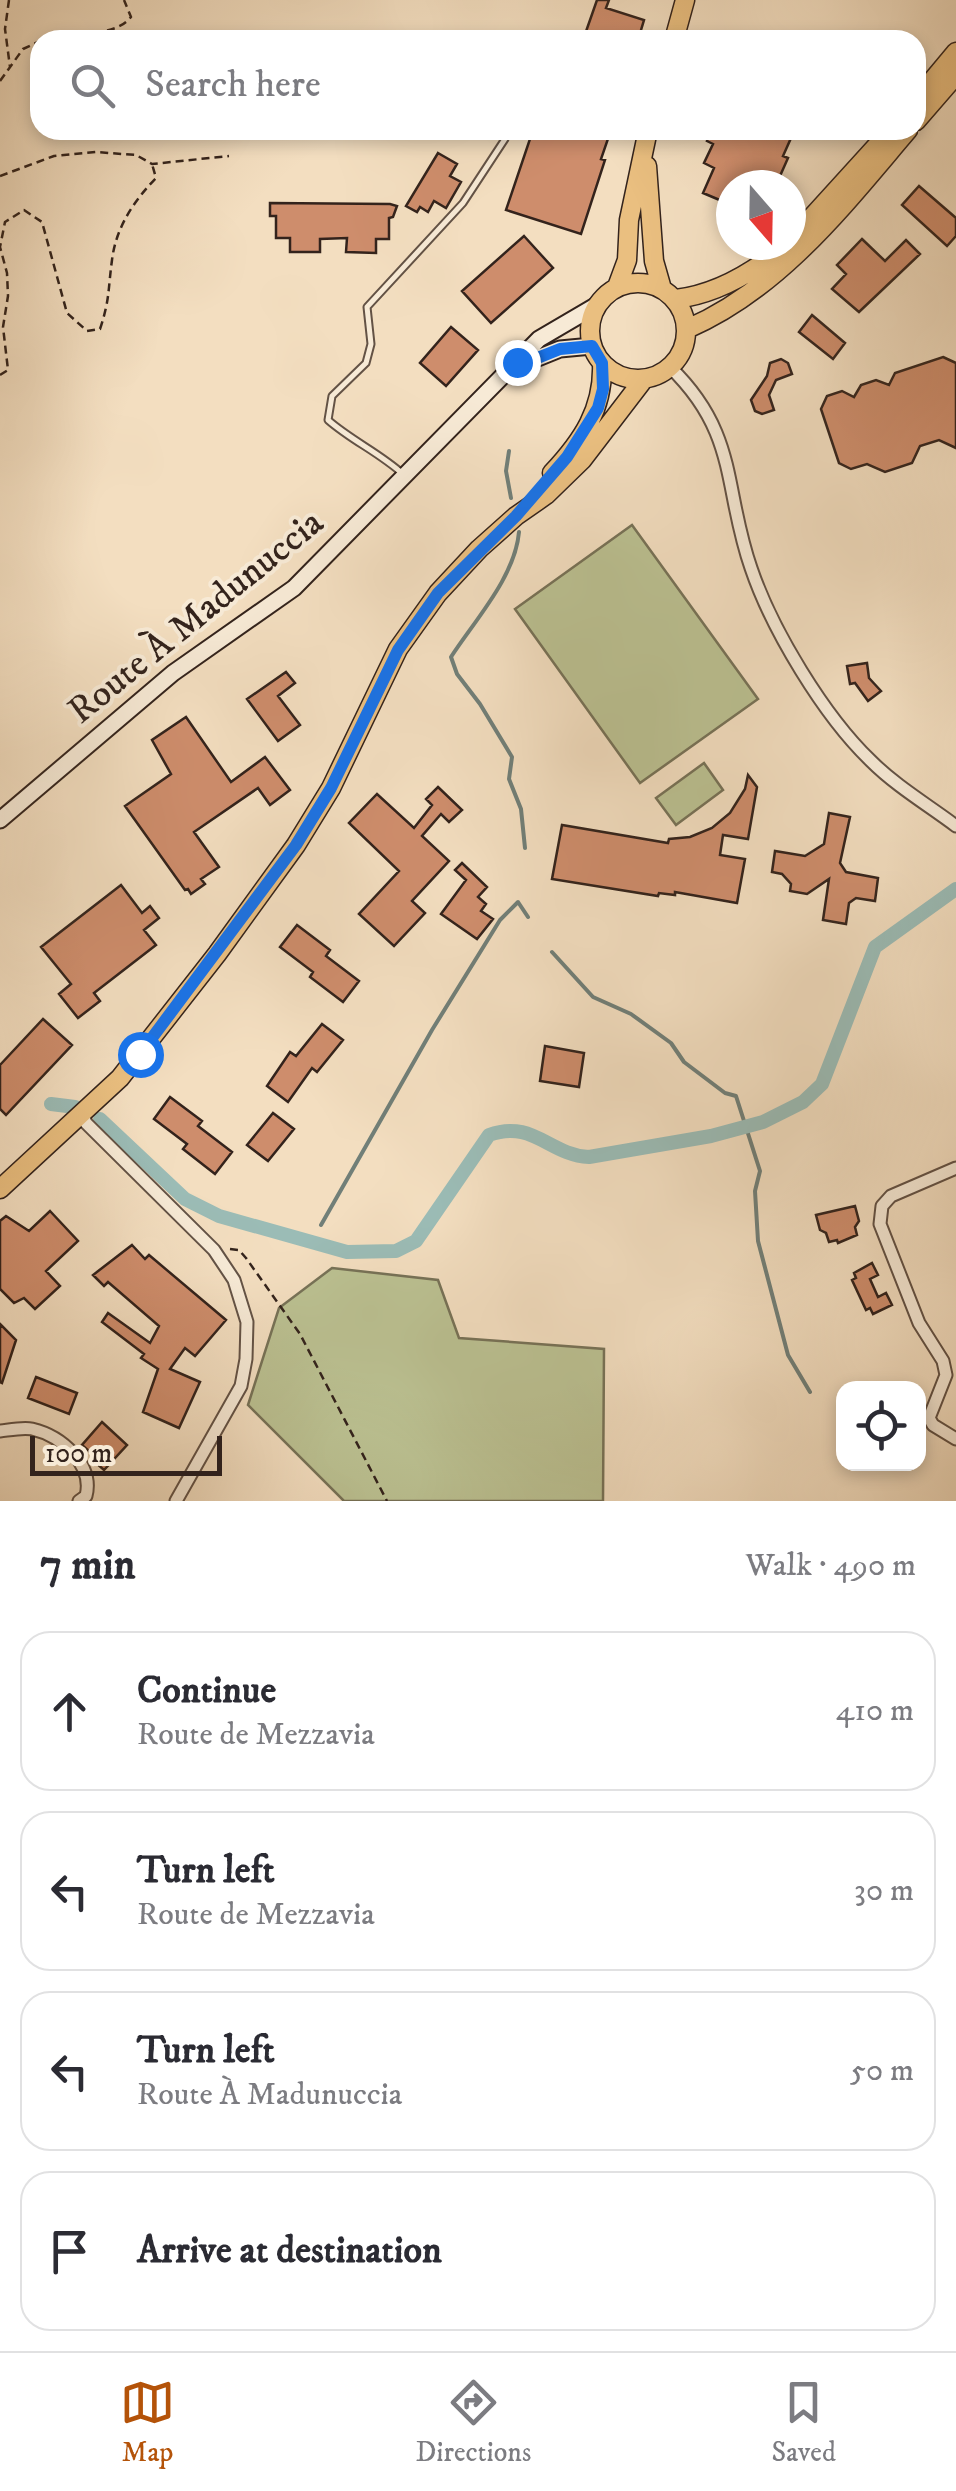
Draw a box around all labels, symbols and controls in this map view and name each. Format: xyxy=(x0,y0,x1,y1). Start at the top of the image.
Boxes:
search box xyxy=(30,30,926,140)
icon: search xyxy=(65,58,120,113)
text: Search here xyxy=(145,61,321,109)
north arrow xyxy=(716,170,806,260)
route end xyxy=(495,340,541,386)
street label: Route À Madunuccia xyxy=(58,499,334,735)
route start xyxy=(118,1032,164,1078)
map controls xyxy=(836,1381,926,1471)
button: locate xyxy=(836,1381,926,1471)
scale bar xyxy=(30,1431,222,1476)
text: 100 m xyxy=(45,1436,112,1471)
text: 7 min xyxy=(40,1540,135,1592)
text: Walk · 490 m xyxy=(746,1546,916,1586)
text: Continue xyxy=(137,1667,276,1715)
icon: ahead xyxy=(42,1684,97,1739)
text: 410 m xyxy=(836,1691,914,1731)
text: Route de Mezzavia xyxy=(137,1715,375,1755)
text: Turn left xyxy=(137,1847,275,1895)
icon: left xyxy=(42,1864,97,1919)
text: 30 m xyxy=(854,1871,914,1911)
text: Route de Mezzavia xyxy=(137,1895,375,1935)
text: Turn left xyxy=(137,2027,275,2075)
icon: left xyxy=(42,2044,97,2099)
text: 50 m xyxy=(850,2051,914,2091)
text: Route À Madunuccia xyxy=(137,2075,402,2115)
icon: arrive xyxy=(42,2224,97,2279)
text: Arrive at destination xyxy=(137,2227,442,2275)
tab: Map xyxy=(120,2375,175,2470)
tab: Directions xyxy=(415,2375,531,2470)
tab: Saved xyxy=(772,2375,836,2470)

